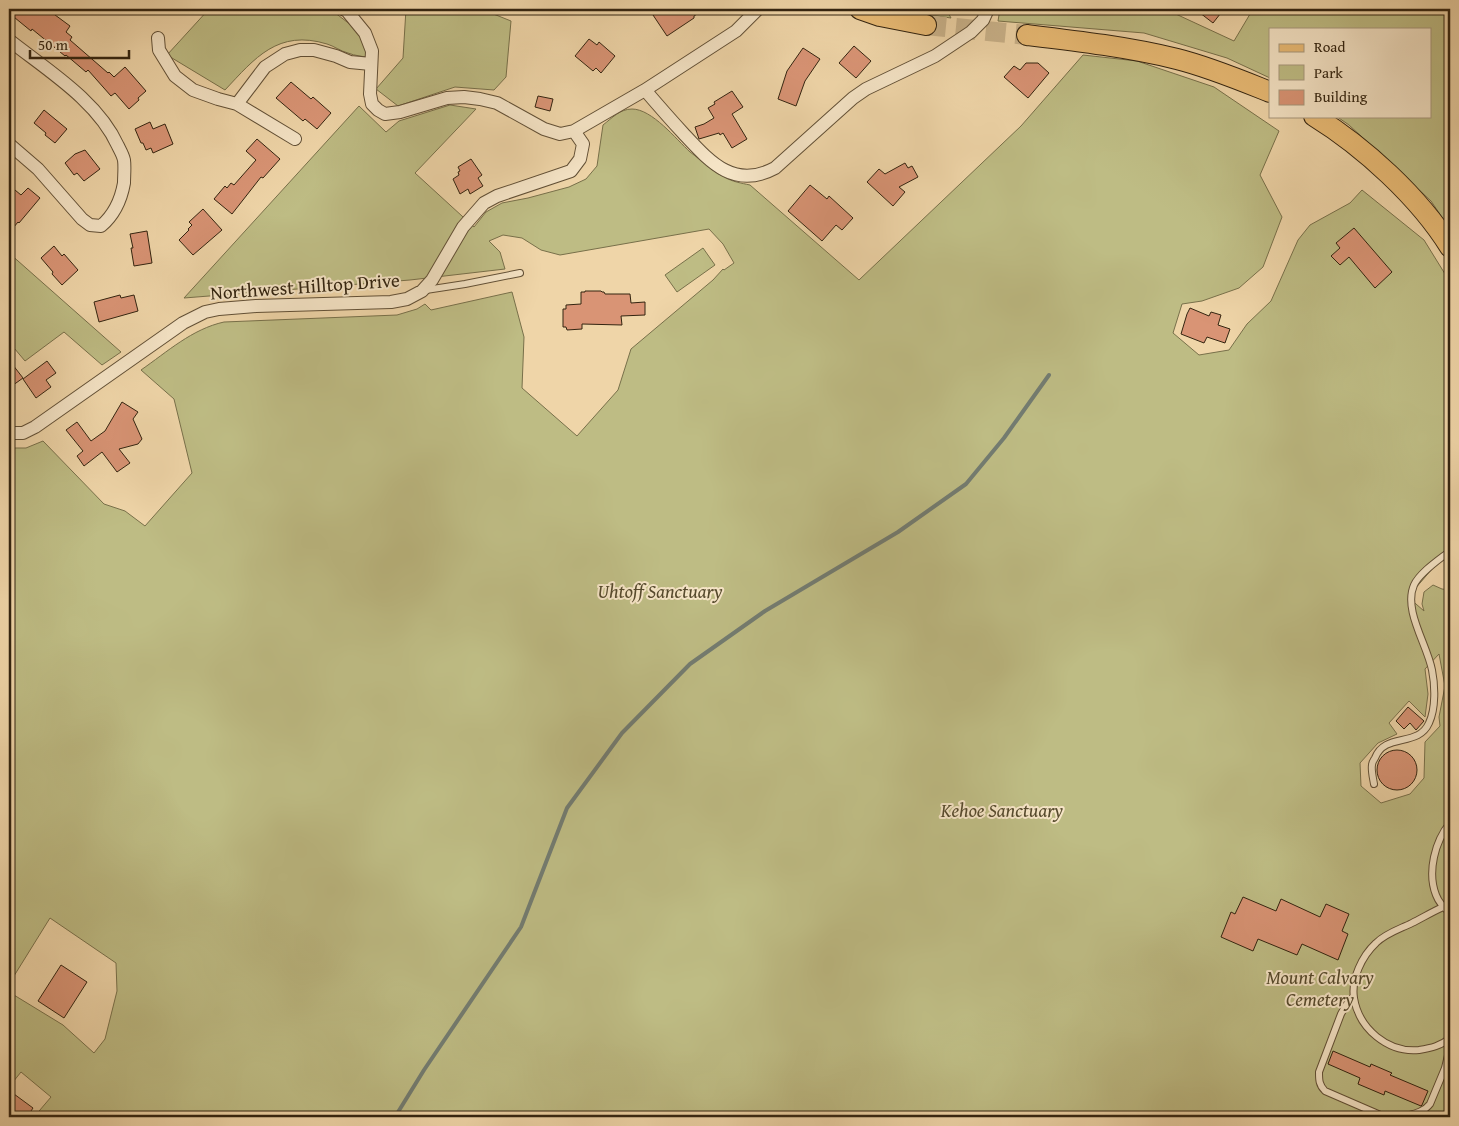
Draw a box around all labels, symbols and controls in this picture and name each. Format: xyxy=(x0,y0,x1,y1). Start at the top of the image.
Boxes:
scale bar xyxy=(30,28,129,60)
legend xyxy=(1269,28,1432,118)
text: 50 m xyxy=(38,34,69,55)
text: Road xyxy=(1314,36,1345,57)
text: Park xyxy=(1314,62,1343,83)
text: Building xyxy=(1314,86,1368,107)
street label: Northwest Hilltop Drive xyxy=(209,265,401,307)
park label: Uhtoff Sanctuary xyxy=(598,577,723,605)
park label: Kehoe Sanctuary xyxy=(940,796,1063,824)
park label: Mount Calvary Cemetery xyxy=(1266,963,1374,1013)

